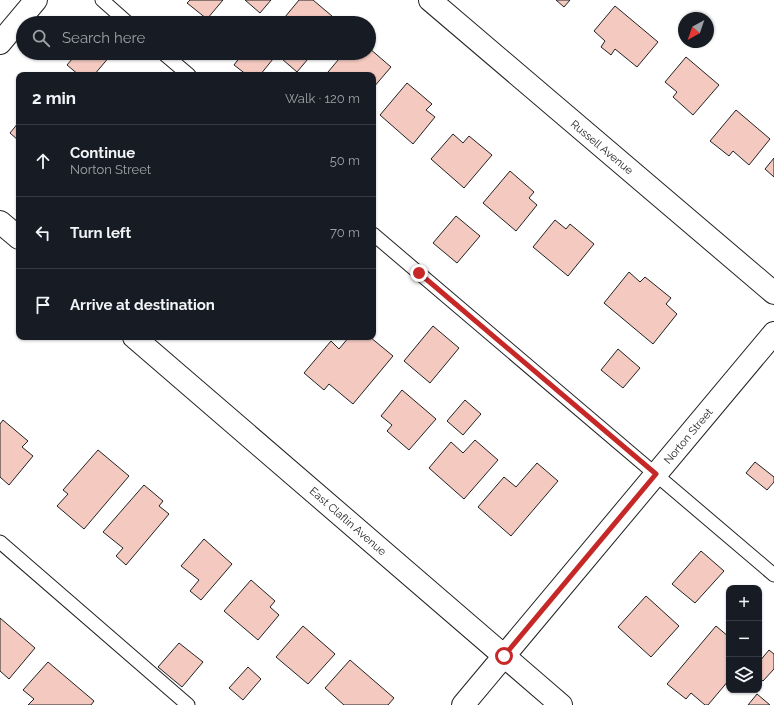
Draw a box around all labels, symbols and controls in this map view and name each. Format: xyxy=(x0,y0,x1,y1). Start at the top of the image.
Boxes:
north arrow xyxy=(678,12,714,48)
search box xyxy=(16,16,376,60)
icon: search xyxy=(30,27,52,49)
text: Search here xyxy=(62,29,145,47)
text: 2 min xyxy=(32,88,76,108)
text: Walk · 120 m xyxy=(285,91,360,106)
street label: Russell Avenue xyxy=(568,118,636,178)
text: Continue xyxy=(70,144,135,162)
icon: ahead xyxy=(32,150,54,172)
text: 50 m xyxy=(330,153,360,168)
text: Norton Street xyxy=(70,162,151,177)
icon: left xyxy=(32,222,54,244)
text: Turn left xyxy=(70,224,131,242)
text: 70 m xyxy=(330,225,360,240)
route end xyxy=(410,264,428,282)
icon: arrive xyxy=(32,294,54,316)
text: Arrive at destination xyxy=(70,296,215,314)
street label: Norton Street xyxy=(661,406,716,467)
street label: East Claflin Avenue xyxy=(307,485,389,559)
map controls xyxy=(726,585,762,693)
button: + xyxy=(726,585,762,621)
button: − xyxy=(726,621,762,657)
route start xyxy=(495,647,513,665)
button: layers xyxy=(726,657,762,693)

